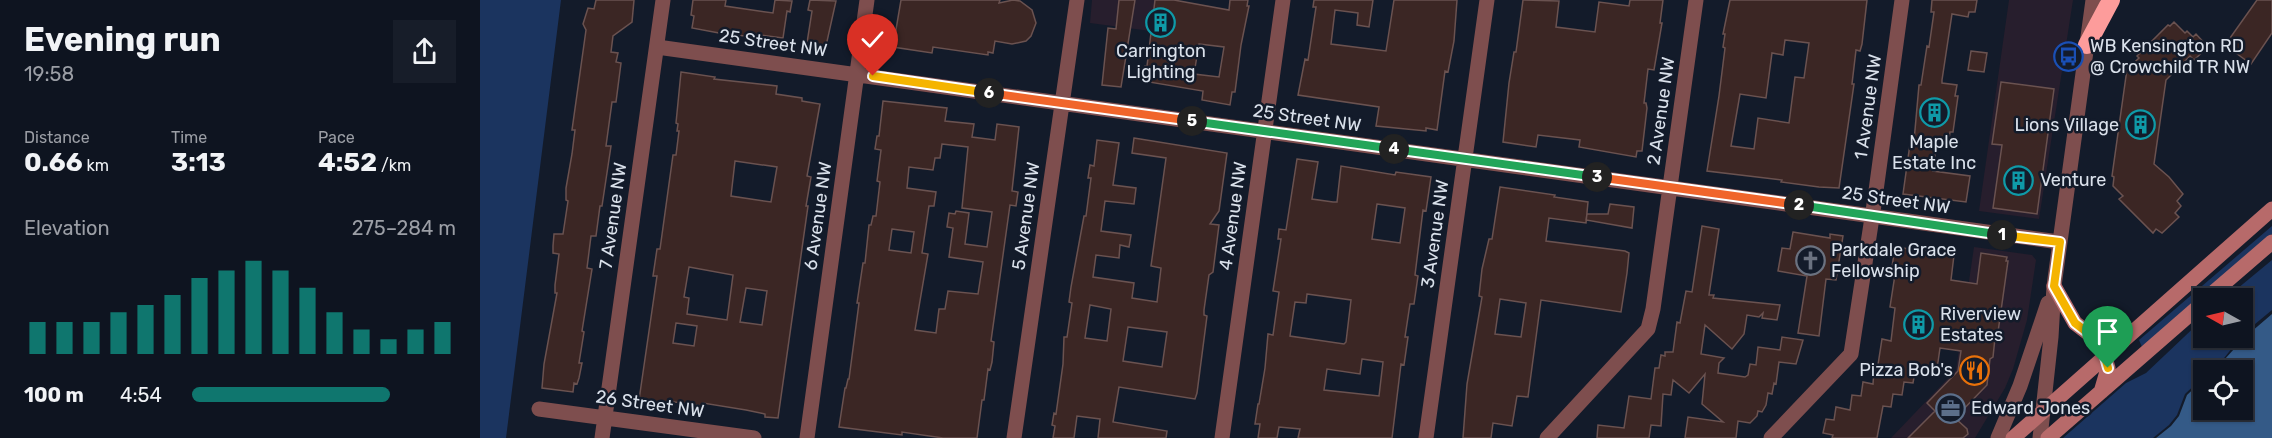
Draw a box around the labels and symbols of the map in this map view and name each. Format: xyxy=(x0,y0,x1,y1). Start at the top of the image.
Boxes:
building icon: Carrington Lighting xyxy=(1145,6,1177,38)
pin xyxy=(847,14,898,76)
street label: 25 Street NW xyxy=(717,25,829,61)
place label: WB Kensington RD @ Crowchild TR NW xyxy=(2090,35,2250,78)
place label: Carrington Lighting xyxy=(1116,40,1206,83)
bus stop icon: WB Kensington RD @ Crowchild TR NW xyxy=(2053,40,2085,72)
street label: 1 Avenue NW xyxy=(1850,53,1886,161)
street label: 2 Avenue NW xyxy=(1643,56,1679,166)
pin: 6 xyxy=(974,78,1004,108)
building icon: Maple Estate Inc xyxy=(1918,97,1950,129)
street label: 25 Street NW xyxy=(1251,100,1363,136)
pin: 5 xyxy=(1177,106,1207,136)
building icon: Lions Village xyxy=(2124,109,2156,141)
place label: Lions Village xyxy=(2015,114,2119,136)
place label: Maple Estate Inc xyxy=(1892,131,1976,174)
pin: 4 xyxy=(1379,134,1409,164)
street label: 6 Avenue NW xyxy=(800,160,836,272)
street label: 5 Avenue NW xyxy=(1008,160,1044,272)
street label: 4 Avenue NW xyxy=(1214,160,1252,272)
street label: 7 Avenue NW xyxy=(595,161,631,271)
pin: 3 xyxy=(1582,162,1612,192)
building icon: Venture xyxy=(2003,164,2035,196)
place label: Venture xyxy=(2040,169,2106,191)
street label: 3 Avenue NW xyxy=(1417,178,1453,290)
street label: 25 Street NW xyxy=(1840,182,1952,218)
pin: 2 xyxy=(1784,190,1814,220)
pin: 1 xyxy=(1987,220,2017,250)
place label: Parkdale Grace Fellowship xyxy=(1831,239,1956,282)
church icon: Parkdale Grace Fellowship xyxy=(1794,244,1826,276)
north arrow xyxy=(2193,288,2253,348)
place label: Riverview Estates xyxy=(1940,303,2021,346)
pin xyxy=(2082,306,2133,368)
building icon: Riverview Estates xyxy=(1903,308,1935,340)
restaurant icon: Pizza Bob's xyxy=(1958,354,1990,386)
place label: Pizza Bob's xyxy=(1859,359,1953,381)
street label: 26 Street NW xyxy=(594,386,706,422)
office icon: Edward Jones xyxy=(1934,392,1966,424)
place label: Edward Jones xyxy=(1971,397,2090,419)

